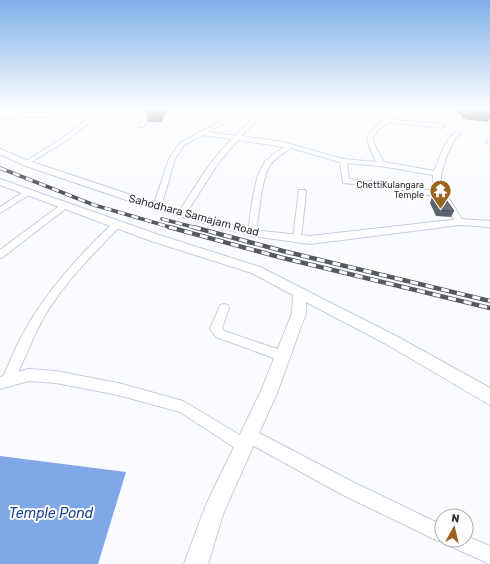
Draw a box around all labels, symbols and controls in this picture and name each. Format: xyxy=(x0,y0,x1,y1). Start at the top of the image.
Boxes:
temple icon: ChettiKulangara Temple xyxy=(427,177,453,210)
place label: ChettiKulangara Temple xyxy=(356,180,424,200)
street label: Sahodhara Samajam Road xyxy=(127,192,260,239)
water label: Temple Pond xyxy=(9,505,94,522)
north arrow xyxy=(434,508,474,548)
text: N xyxy=(450,512,460,526)

